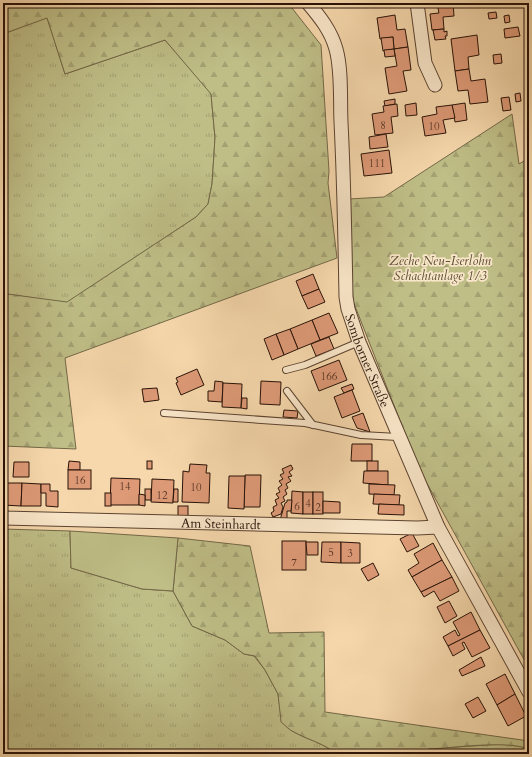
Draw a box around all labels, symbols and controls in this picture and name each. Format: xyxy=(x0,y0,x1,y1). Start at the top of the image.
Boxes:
house number: 8 xyxy=(380,118,386,133)
house number: 10 xyxy=(428,119,440,134)
house number: 111 xyxy=(369,156,385,171)
park label: Zeche Neu-Iserlohn Schachtanlage 1/3 xyxy=(389,252,491,285)
street label: Somborner Straße xyxy=(340,312,394,410)
house number: 166 xyxy=(321,369,338,384)
house number: 16 xyxy=(74,473,86,488)
house number: 14 xyxy=(119,479,131,494)
house number: 10 xyxy=(190,480,202,495)
house number: 12 xyxy=(156,488,168,503)
house number: 4 xyxy=(305,496,311,511)
house number: 6 xyxy=(294,499,300,514)
house number: 2 xyxy=(315,500,321,515)
street label: Am Steinhardt xyxy=(181,514,261,534)
house number: 5 xyxy=(328,545,334,560)
house number: 3 xyxy=(347,546,353,561)
house number: 7 xyxy=(291,555,297,570)

